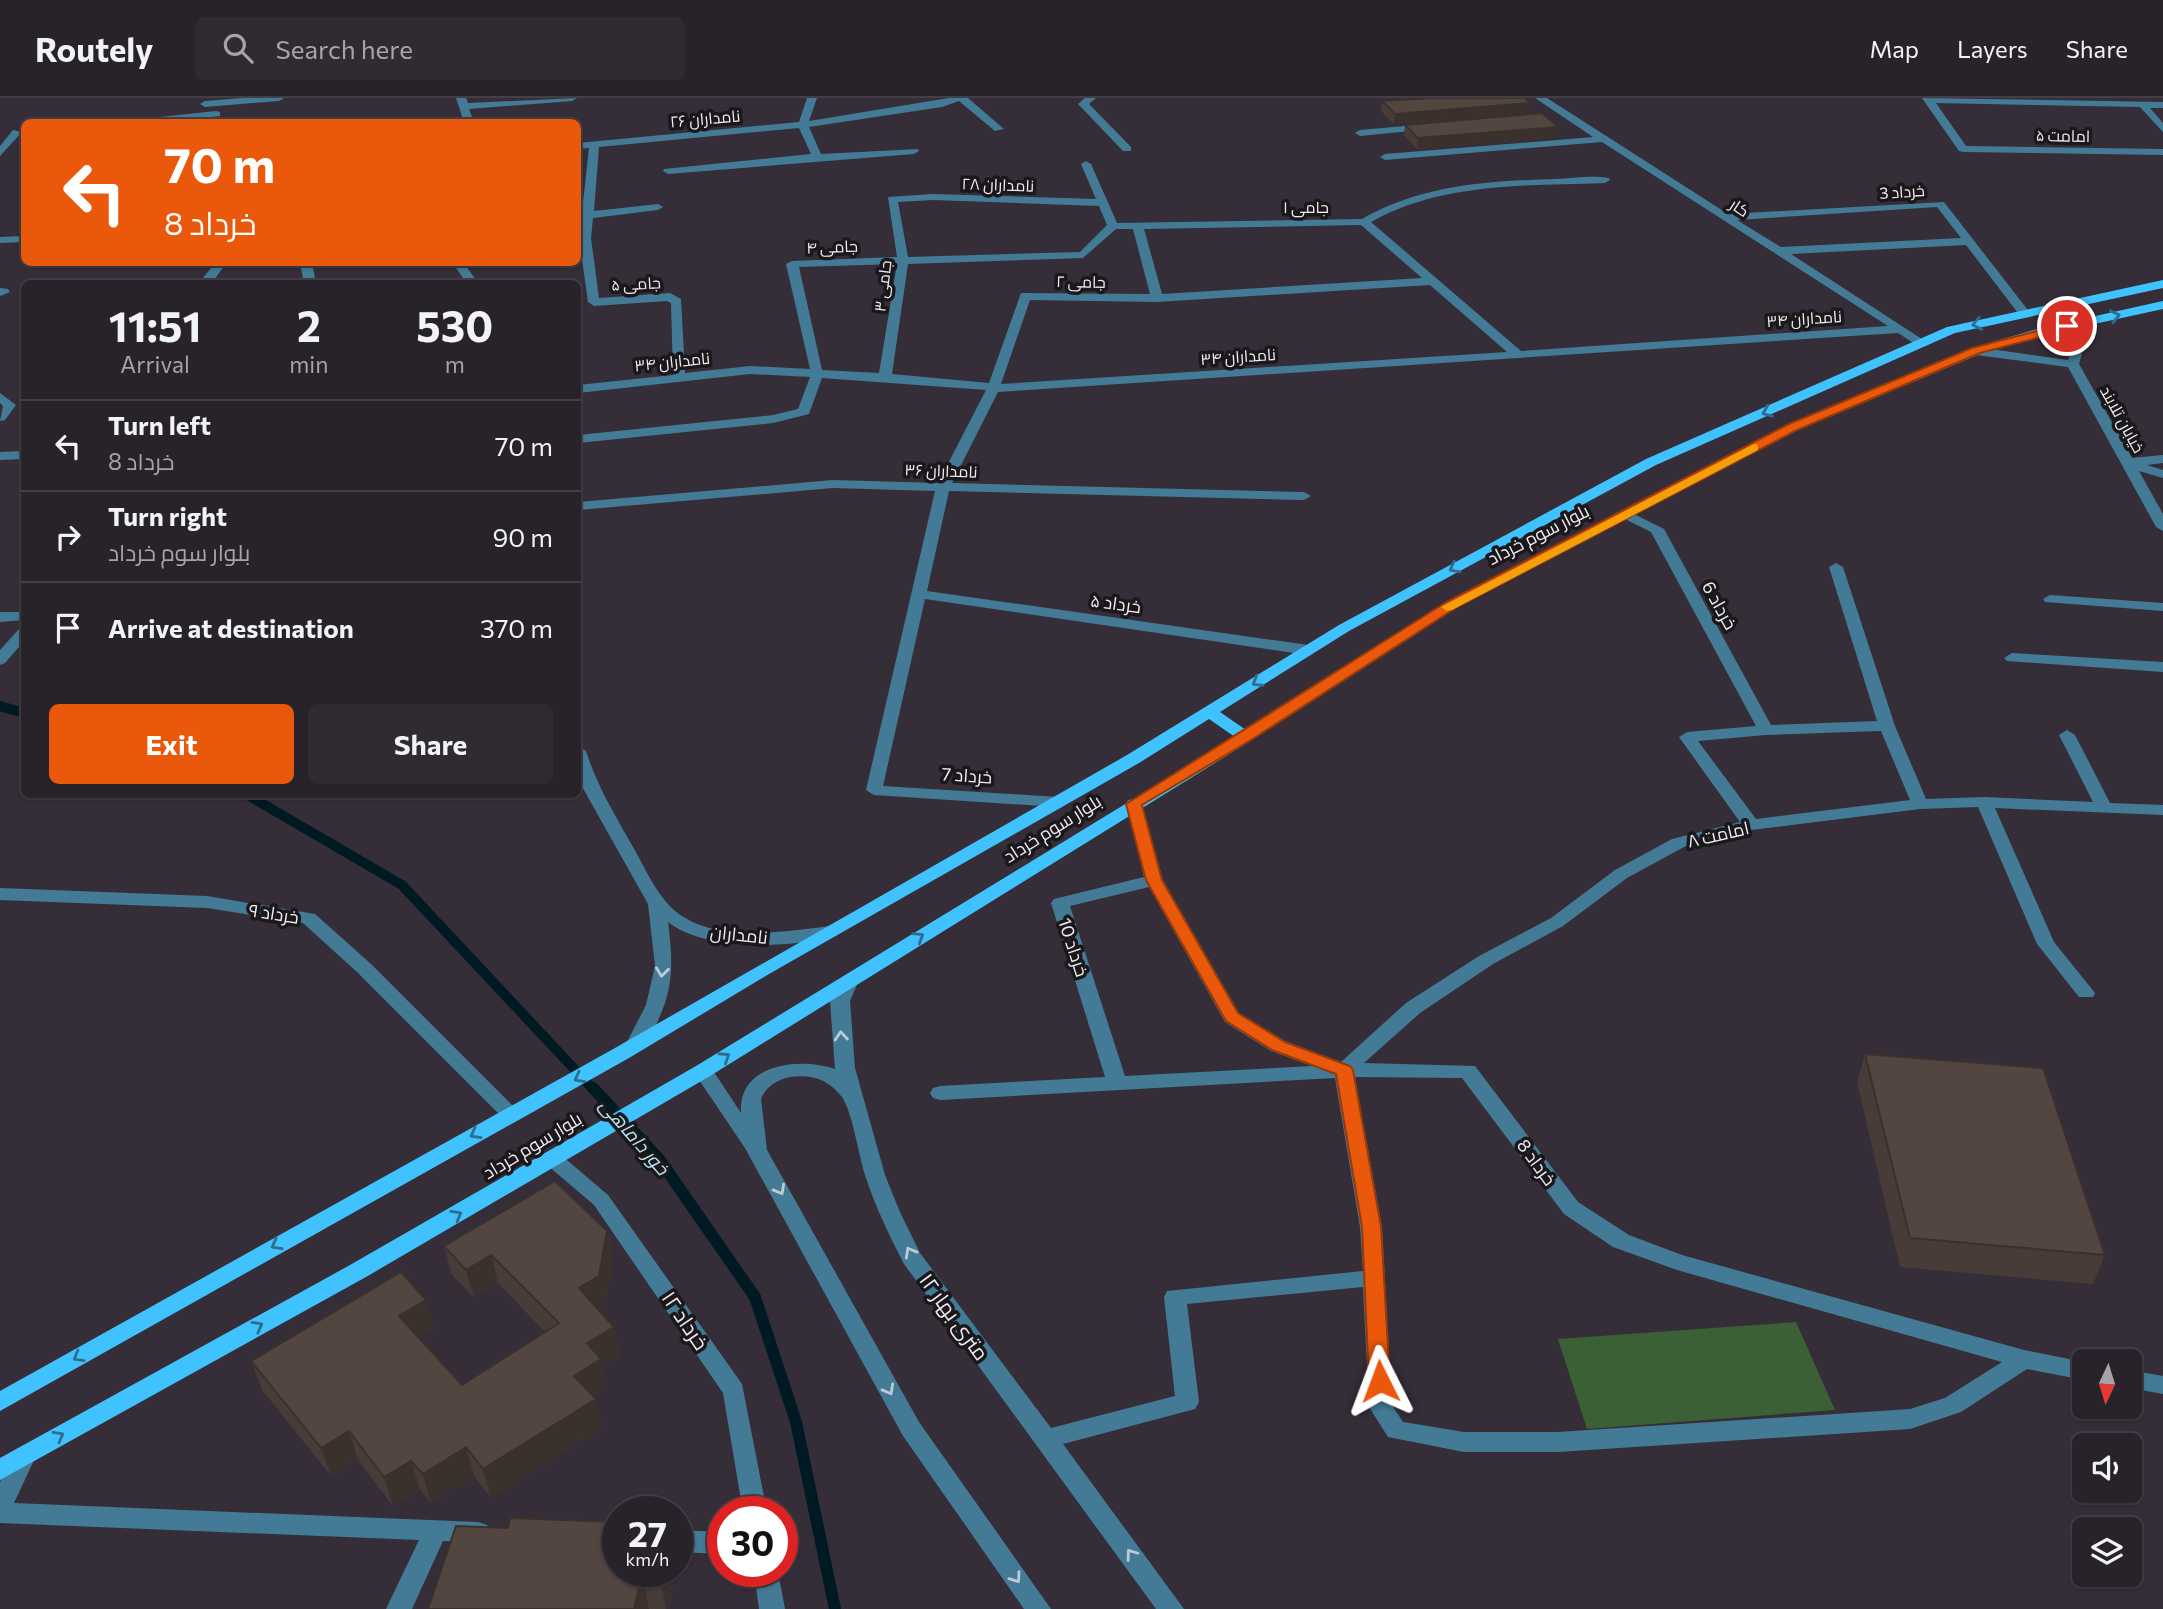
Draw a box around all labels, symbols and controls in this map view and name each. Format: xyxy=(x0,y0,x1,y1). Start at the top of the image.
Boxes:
search box xyxy=(195,17,685,80)
text: Routely xyxy=(35,28,153,69)
icon: search xyxy=(219,29,257,67)
text: Search here xyxy=(275,33,413,64)
text: Map xyxy=(1870,34,1919,63)
text: Layers xyxy=(1957,34,2028,63)
text: Share xyxy=(2066,34,2128,63)
street label: نامداران ۲۶ xyxy=(669,105,741,133)
street label: امامت ۵ xyxy=(2036,125,2090,145)
text: 70 m xyxy=(164,133,275,193)
icon: left xyxy=(49,147,140,238)
street label: نامداران ۲۸ xyxy=(961,173,1035,197)
street label: خرداد 3 xyxy=(1879,180,1926,203)
street label: کار xyxy=(1726,193,1753,221)
street label: جامی ۱ xyxy=(1283,197,1329,218)
text: خرداد 8 xyxy=(164,202,256,242)
street label: جامی ۴ xyxy=(806,236,858,258)
street label: جامی ۳ xyxy=(869,259,897,313)
street label: جامی ۲ xyxy=(1056,271,1106,293)
street label: جامی ۵ xyxy=(611,272,661,296)
pin xyxy=(2037,296,2097,356)
text: 11:51 xyxy=(109,299,201,351)
text: 2 xyxy=(297,299,321,351)
text: 530 xyxy=(416,299,493,351)
street label: نامداران ۳۴ xyxy=(1766,306,1843,332)
icon: arrive xyxy=(2048,307,2086,345)
one-way arrow xyxy=(2109,309,2121,324)
one-way arrow xyxy=(1971,316,1983,331)
street label: نامداران ۳۴ xyxy=(1200,344,1277,370)
street label: نامداران ۳۴ xyxy=(633,348,711,376)
text: Arrival xyxy=(120,350,190,378)
text: min xyxy=(289,350,328,378)
text: m xyxy=(445,350,465,378)
street label: خیابان تلابند xyxy=(2095,382,2149,457)
one-way arrow xyxy=(1762,404,1775,418)
text: Turn left xyxy=(108,409,211,440)
icon: left xyxy=(49,427,87,465)
text: 70 m xyxy=(495,430,553,461)
text: خرداد 8 xyxy=(108,447,174,475)
street label: نامداران ۳۶ xyxy=(904,459,978,483)
street label: بلوار سوم خرداد xyxy=(1483,499,1594,571)
text: Turn right xyxy=(108,500,227,531)
icon: right xyxy=(49,518,87,556)
text: 90 m xyxy=(493,521,553,552)
text: بلوار سوم خرداد xyxy=(108,538,250,566)
one-way arrow xyxy=(1449,560,1462,573)
street label: خرداد 6 xyxy=(1697,577,1742,634)
street label: خرداد ۵ xyxy=(1089,589,1143,618)
icon: arrive xyxy=(49,609,87,647)
text: Arrive at destination xyxy=(108,612,354,643)
text: 370 m xyxy=(480,612,553,643)
one-way arrow xyxy=(1252,673,1265,686)
button: Exit xyxy=(49,704,294,784)
button: Share xyxy=(308,704,553,784)
street label: خرداد 7 xyxy=(941,762,993,789)
street label: بلوار سوم خرداد xyxy=(999,789,1106,869)
street label: امامت ۸ xyxy=(1685,816,1751,852)
street label: خرداد ۹ xyxy=(247,898,301,929)
street label: خرداد 10 xyxy=(1053,915,1094,979)
street label: نامداران xyxy=(709,920,769,949)
one-way arrow xyxy=(911,933,924,946)
one-way arrow xyxy=(654,966,669,978)
one-way arrow xyxy=(834,1031,849,1042)
one-way arrow xyxy=(718,1052,731,1065)
one-way arrow xyxy=(573,1070,586,1083)
water label: خور داماهی xyxy=(595,1093,676,1181)
street label: بلوار سوم خرداد xyxy=(479,1107,586,1185)
one-way arrow xyxy=(469,1126,482,1139)
street label: خرداد 8 xyxy=(1512,1134,1561,1190)
one-way arrow xyxy=(772,1183,785,1196)
one-way arrow xyxy=(449,1210,462,1223)
one-way arrow xyxy=(271,1237,283,1250)
one-way arrow xyxy=(905,1246,918,1259)
street label: ۱۲ متری بهار xyxy=(913,1268,995,1366)
street label: خرداد ۱۲ xyxy=(656,1286,715,1355)
one-way arrow xyxy=(251,1321,264,1335)
position arrow xyxy=(1343,1344,1417,1418)
one-way arrow xyxy=(73,1349,85,1362)
north arrow xyxy=(2072,1349,2142,1419)
map controls xyxy=(2072,1349,2142,1587)
one-way arrow xyxy=(881,1383,894,1395)
one-way arrow xyxy=(52,1431,64,1445)
button: sound xyxy=(2072,1433,2142,1503)
speed limit sign: 30 xyxy=(707,1496,798,1587)
text: 27 xyxy=(628,1511,667,1554)
button: layers xyxy=(2072,1517,2142,1587)
text: km/h xyxy=(626,1548,669,1570)
one-way arrow xyxy=(1126,1549,1139,1562)
one-way arrow xyxy=(1008,1570,1020,1583)

